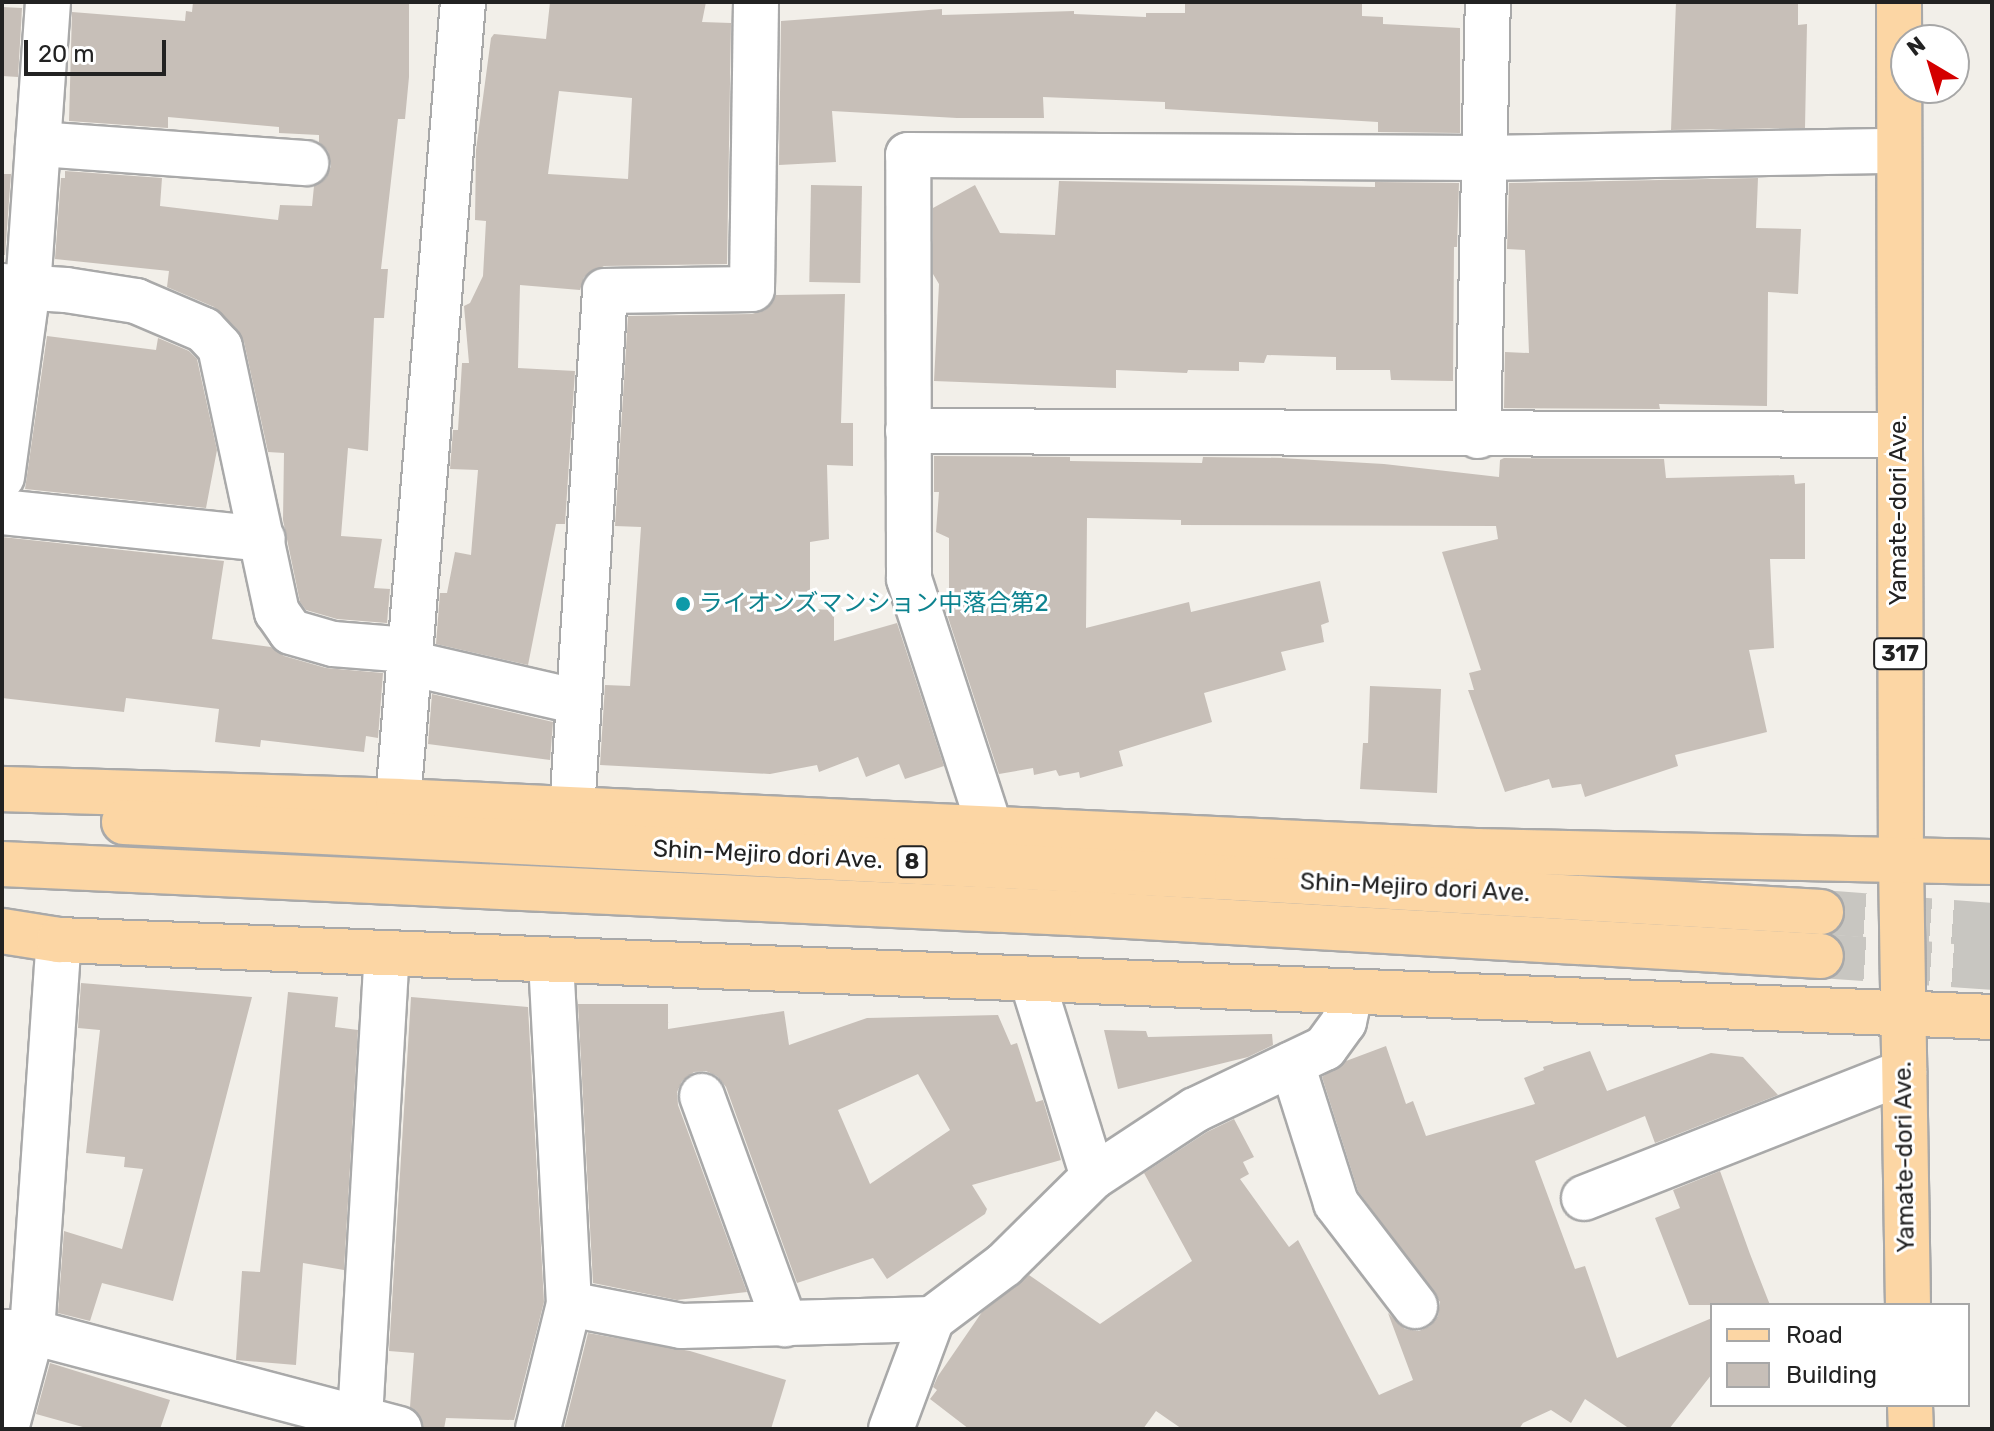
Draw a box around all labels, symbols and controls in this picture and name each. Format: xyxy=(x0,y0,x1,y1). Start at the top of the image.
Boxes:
scale bar xyxy=(28,24,170,74)
north arrow xyxy=(1890,24,1970,104)
text: N xyxy=(1902,31,1931,62)
text: 20 m xyxy=(38,40,95,68)
street label: Yamate-dori Ave. xyxy=(1885,414,1913,606)
place label: ライオンズマンション中落合第2 xyxy=(699,590,1049,618)
marker: ライオンズマンション中落合第2 xyxy=(674,595,692,613)
road number: 317 xyxy=(1872,636,1928,672)
street label: Shin-Mejiro dori Ave. xyxy=(652,835,884,875)
road number: 8 xyxy=(896,844,928,880)
street label: Shin-Mejiro dori Ave. xyxy=(1299,868,1531,908)
street label: Yamate-dori Ave. xyxy=(1889,1061,1921,1253)
legend xyxy=(1710,1303,1970,1407)
text: Road xyxy=(1786,1321,1843,1349)
text: Building xyxy=(1786,1361,1877,1389)

